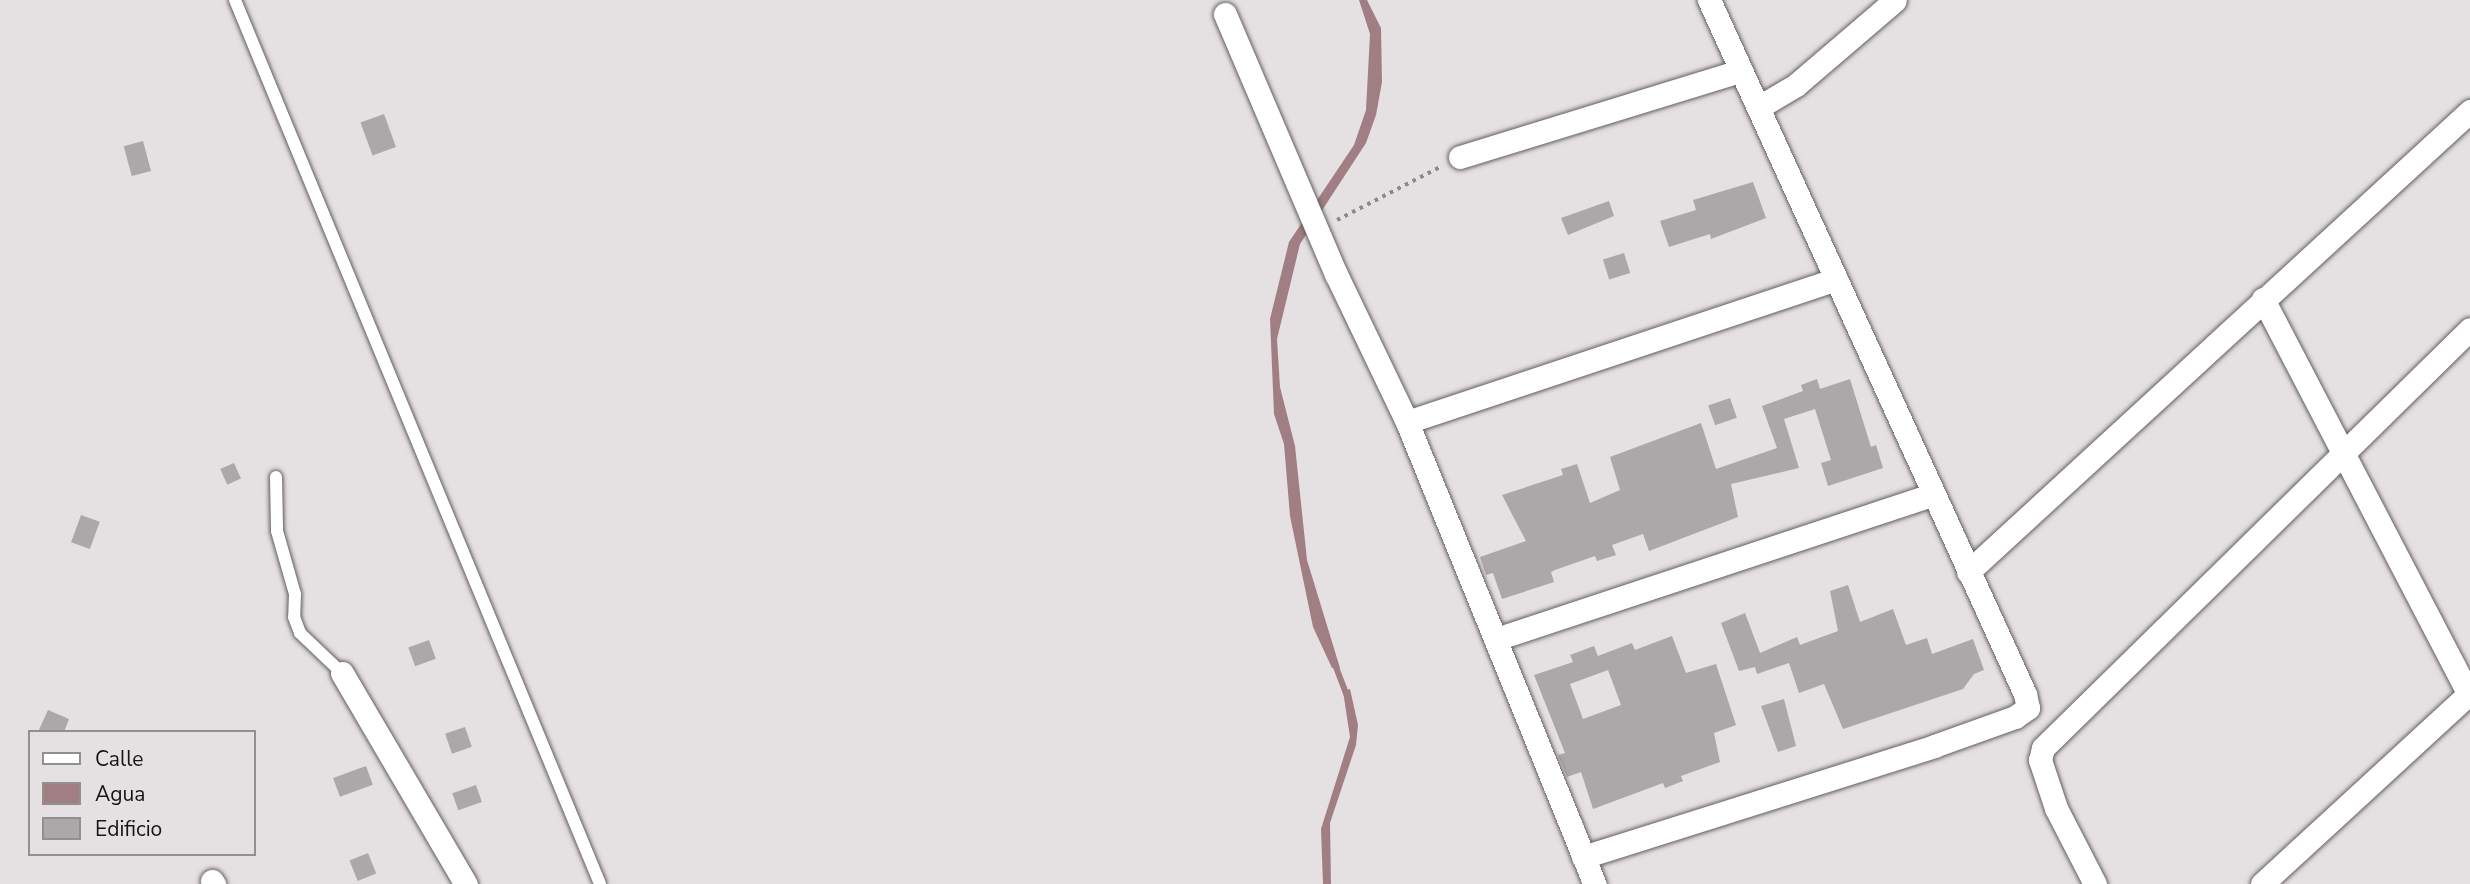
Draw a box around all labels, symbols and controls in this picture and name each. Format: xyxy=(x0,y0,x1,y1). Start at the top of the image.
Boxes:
legend xyxy=(28,730,256,856)
text: Calle xyxy=(95,745,143,773)
text: Agua xyxy=(95,780,145,808)
text: Edificio xyxy=(95,815,162,843)

